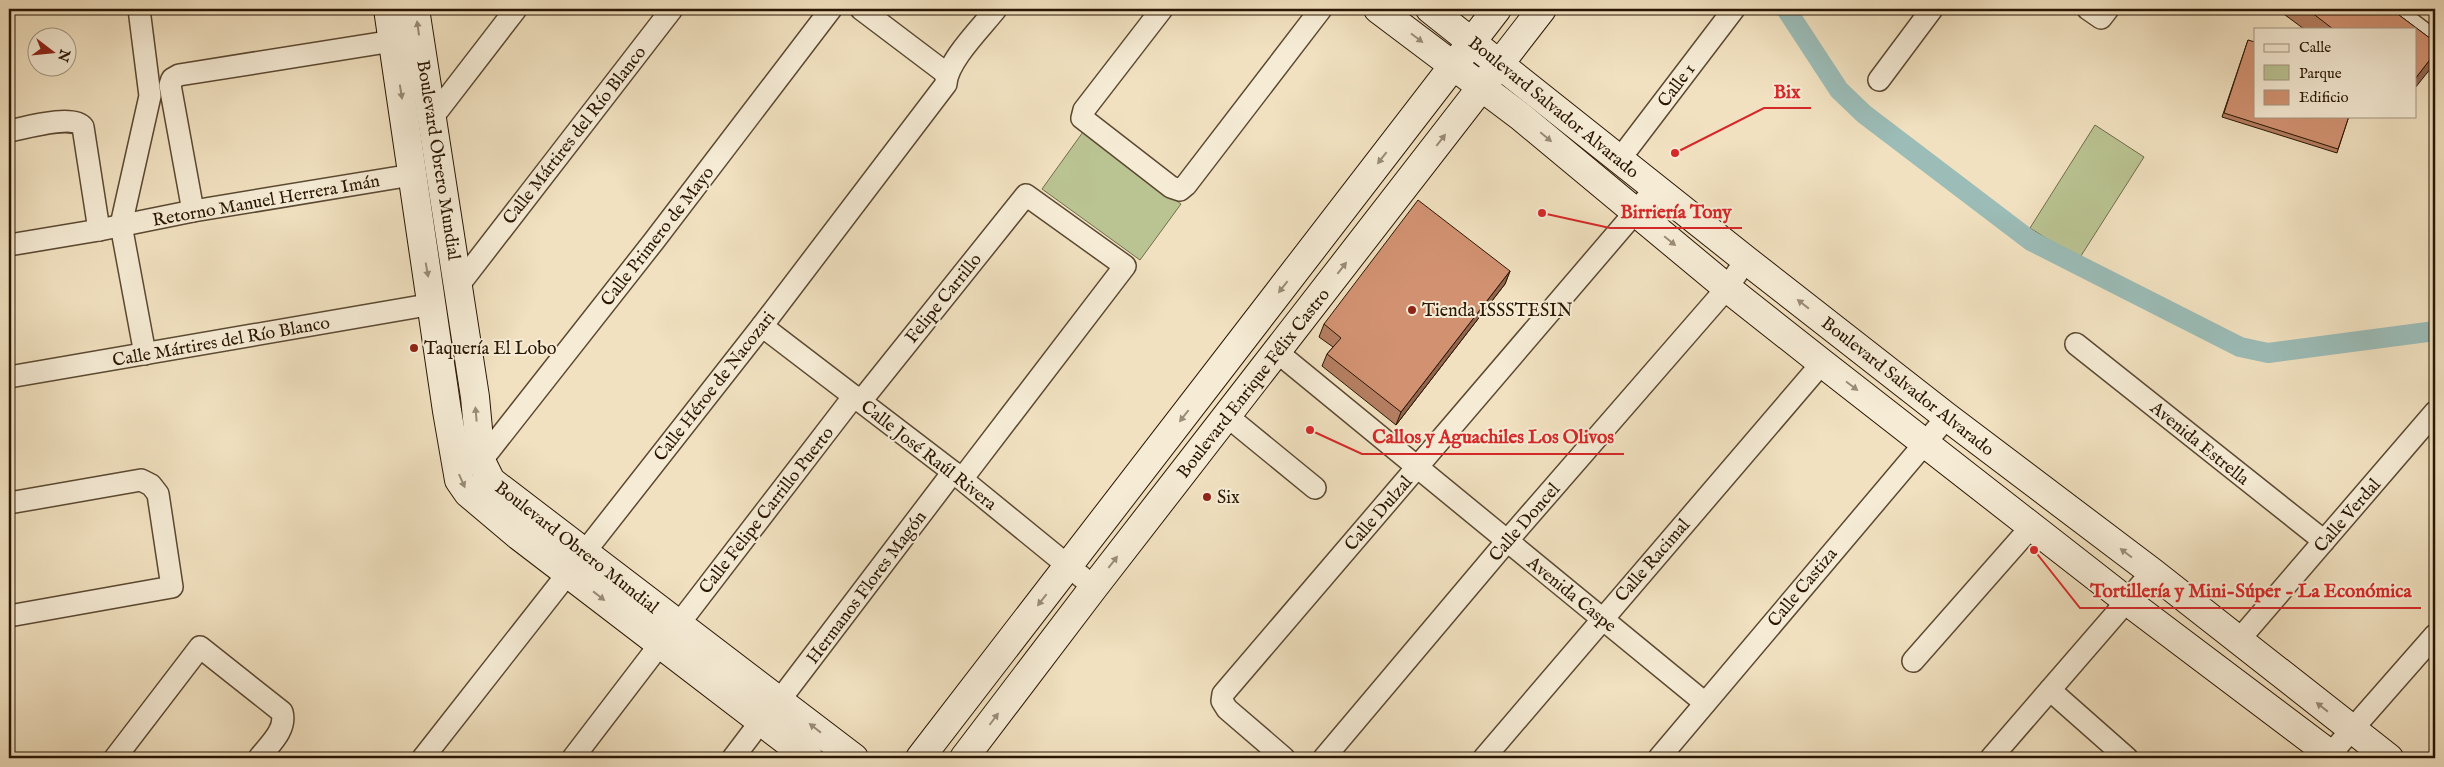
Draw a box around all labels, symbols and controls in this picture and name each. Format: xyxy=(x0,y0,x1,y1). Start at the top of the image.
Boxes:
one-way arrow xyxy=(414,20,422,36)
north arrow xyxy=(28,28,78,78)
legend xyxy=(2254,28,2416,118)
street label: Boulevard Salvador Alvarado xyxy=(1463,32,1643,184)
one-way arrow xyxy=(1410,33,1424,43)
text: Calle xyxy=(2299,38,2331,57)
street label: Calle Mártires del Río Blanco xyxy=(498,42,652,230)
text: N xyxy=(53,46,74,64)
street label: Boulevard Obrero Mundial xyxy=(410,59,465,262)
street label: Calle 1 xyxy=(1653,59,1701,113)
text: Parque xyxy=(2299,64,2342,83)
callout: Bix xyxy=(1764,74,1811,108)
text: Bix xyxy=(1774,81,1801,105)
one-way arrow xyxy=(397,84,405,100)
text: Edificio xyxy=(2299,88,2349,107)
one-way arrow xyxy=(1539,131,1551,143)
one-way arrow xyxy=(1436,133,1446,146)
one-way arrow xyxy=(1377,151,1387,165)
street label: Calle Primero de Mayo xyxy=(596,162,720,312)
street label: Retorno Manuel Herrera Imán xyxy=(151,170,382,233)
callout: Birriería Tony xyxy=(1610,194,1742,228)
text: Birriería Tony xyxy=(1620,201,1732,225)
one-way arrow xyxy=(1663,236,1676,247)
street label: Felipe Carrillo xyxy=(901,249,988,349)
one-way arrow xyxy=(1337,261,1347,275)
one-way arrow xyxy=(423,262,431,278)
one-way arrow xyxy=(1278,280,1288,294)
street label: Boulevard Enrique Félix Castro xyxy=(1173,284,1336,484)
one-way arrow xyxy=(1796,299,1809,310)
place label: Tienda ISSSTESIN xyxy=(1422,300,1573,323)
marker: Tienda ISSSTESIN xyxy=(1406,304,1418,316)
street label: Calle Héroe de Nacozari xyxy=(649,307,781,467)
street label: Calle Mártires del Río Blanco xyxy=(111,312,332,373)
street label: Boulevard Salvador Alvarado xyxy=(1816,312,1998,462)
place label: Taquería El Lobo xyxy=(424,338,557,361)
marker: Taquería El Lobo xyxy=(408,342,420,354)
one-way arrow xyxy=(1845,381,1859,391)
street label: Calle José Raúl Rivera xyxy=(856,396,1001,517)
street label: Avenida Estrella xyxy=(2144,397,2254,491)
one-way arrow xyxy=(472,405,480,421)
one-way arrow xyxy=(1179,409,1189,423)
callout: Callos y Aguachiles Los Olivos xyxy=(1362,420,1624,454)
street label: Calle Felipe Carrillo Puerto xyxy=(695,422,840,599)
text: Callos y Aguachiles Los Olivos xyxy=(1372,426,1614,450)
street label: Calle Dulzal xyxy=(1340,472,1418,556)
one-way arrow xyxy=(458,474,466,488)
street label: Calle Verdal xyxy=(2310,474,2387,558)
street label: Boulevard Obrero Mundial xyxy=(489,477,663,620)
street label: Calle Doncel xyxy=(1485,479,1566,567)
place label: Six xyxy=(1217,487,1240,510)
marker: Six xyxy=(1201,491,1213,503)
street label: Hermanos Flores Magón xyxy=(802,506,933,669)
street label: Calle Racimal xyxy=(1611,514,1696,607)
street label: Calle Castiza xyxy=(1763,543,1843,632)
one-way arrow xyxy=(2120,547,2133,558)
street label: Avenida Caspe xyxy=(1521,551,1620,638)
one-way arrow xyxy=(1108,556,1119,569)
callout: Tortillería y Mini-Súper - La Económica xyxy=(2080,574,2421,608)
text: Tortillería y Mini-Súper - La Económica xyxy=(2089,580,2412,604)
one-way arrow xyxy=(592,591,605,601)
one-way arrow xyxy=(1037,593,1047,607)
one-way arrow xyxy=(2316,702,2329,713)
one-way arrow xyxy=(988,713,999,726)
one-way arrow xyxy=(809,723,822,734)

